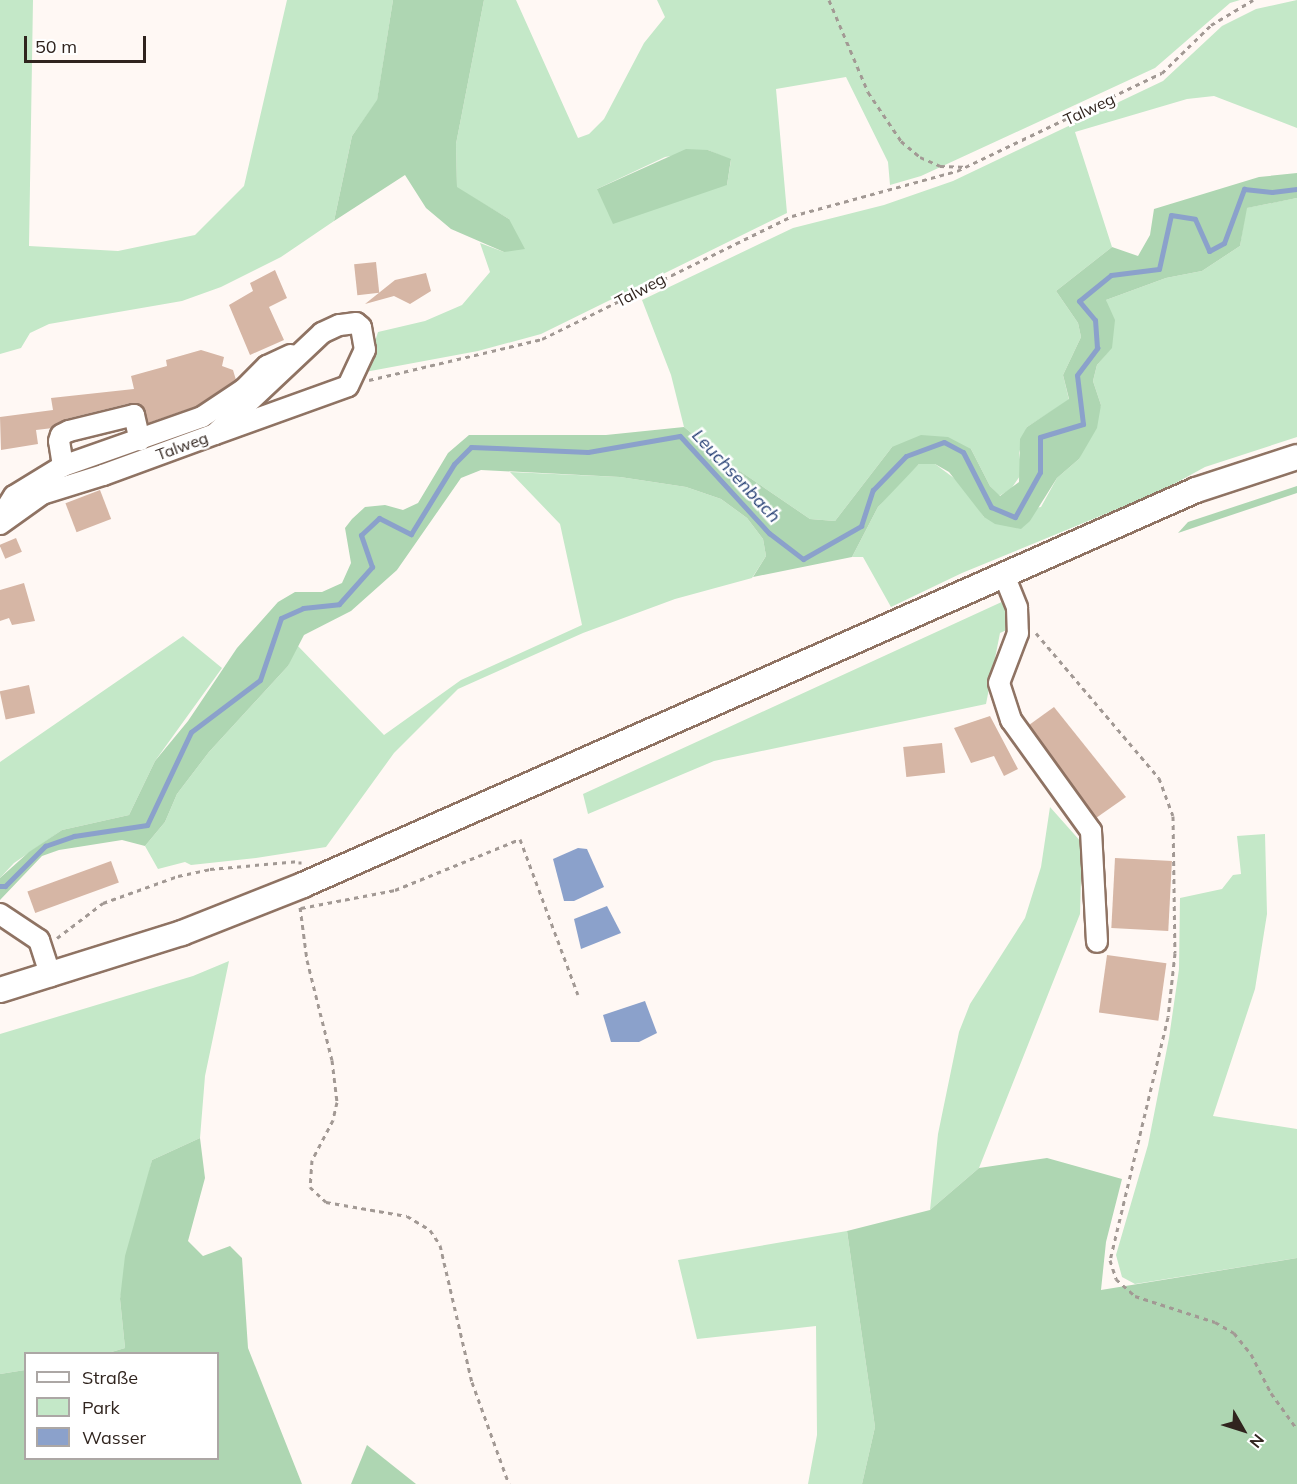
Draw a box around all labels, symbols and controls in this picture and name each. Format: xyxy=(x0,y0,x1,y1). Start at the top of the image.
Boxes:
scale bar xyxy=(27,24,148,62)
text: 50 m xyxy=(35,35,77,58)
street label: Talweg xyxy=(1060,89,1118,129)
street label: Talweg xyxy=(612,269,668,311)
water label: Leuchsenbach xyxy=(687,425,785,527)
street label: Talweg xyxy=(153,428,211,464)
legend xyxy=(24,1352,219,1460)
text: Straße xyxy=(82,1366,138,1389)
text: Park xyxy=(82,1396,120,1419)
north arrow xyxy=(1213,1400,1273,1460)
text: Wasser xyxy=(82,1426,146,1449)
text: N xyxy=(1245,1430,1269,1452)

